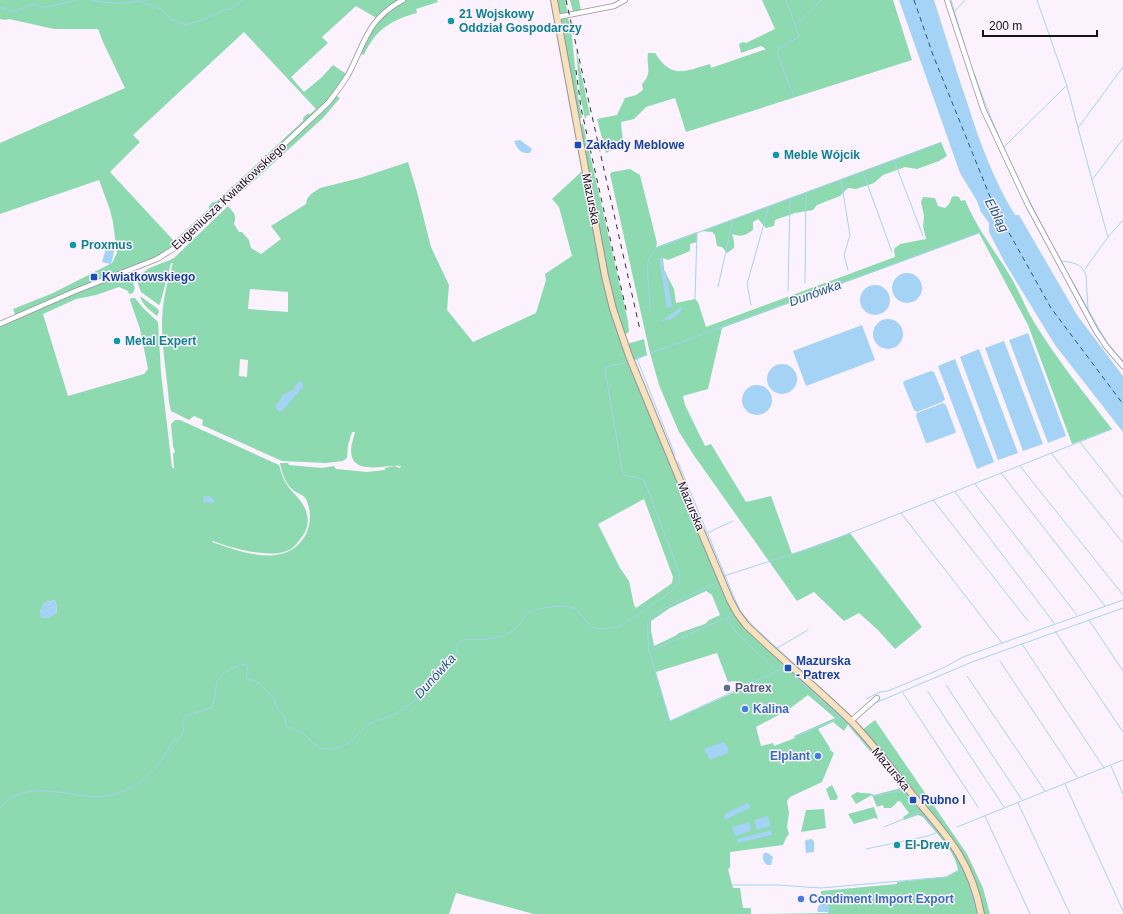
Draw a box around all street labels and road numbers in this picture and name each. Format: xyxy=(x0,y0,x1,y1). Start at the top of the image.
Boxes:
street label: Eugeniusza Kwiatkowskiego xyxy=(169,139,289,253)
street label: Mazurska xyxy=(579,172,603,226)
street label: Mazurska xyxy=(674,479,708,533)
street label: Mazurska xyxy=(869,745,913,794)

